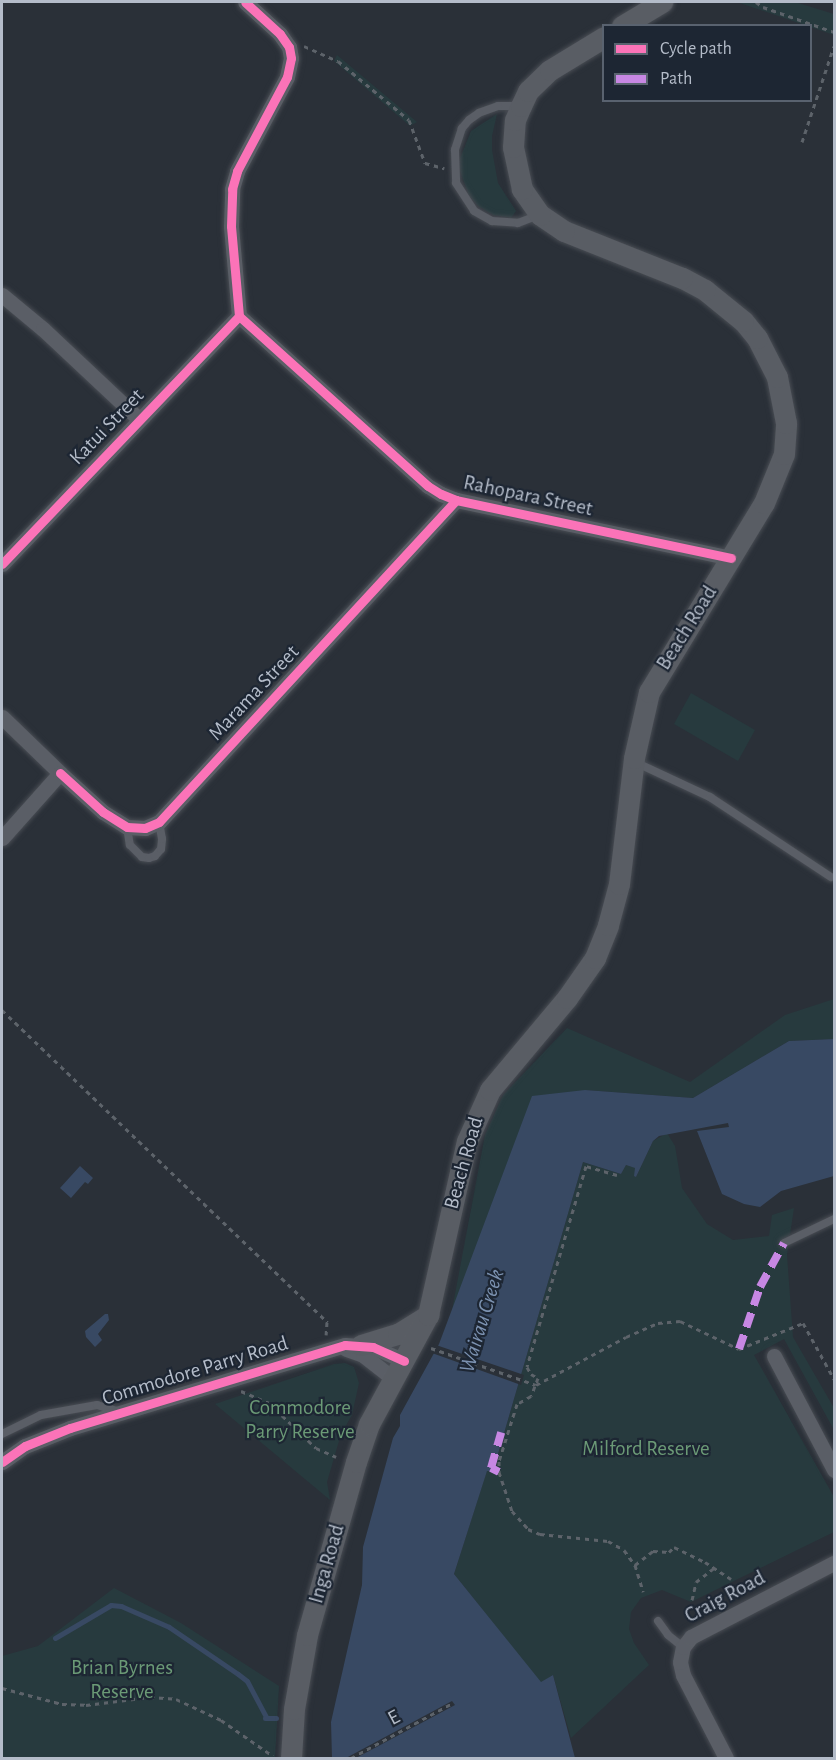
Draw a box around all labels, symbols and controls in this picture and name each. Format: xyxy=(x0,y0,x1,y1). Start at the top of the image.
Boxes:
legend xyxy=(602,24,812,102)
text: Cycle path xyxy=(660,40,732,58)
text: Path xyxy=(660,70,692,88)
street label: Katui Street xyxy=(64,384,150,470)
street label: Rahopara Street xyxy=(461,470,595,522)
street label: Beach Road xyxy=(651,581,723,675)
street label: Marama Street xyxy=(203,640,305,746)
street label: Beach Road xyxy=(439,1114,489,1212)
water label: Wairau Creek xyxy=(454,1266,510,1376)
street label: Commodore Parry Road xyxy=(99,1331,291,1411)
park label: Commodore Parry Reserve xyxy=(245,1395,355,1445)
park label: Milford Reserve xyxy=(582,1436,710,1462)
street label: Inga Road xyxy=(304,1522,350,1606)
street label: Craig Road xyxy=(681,1565,769,1629)
park label: Brian Byrnes Reserve xyxy=(71,1655,173,1705)
street label: E xyxy=(384,1704,404,1732)

